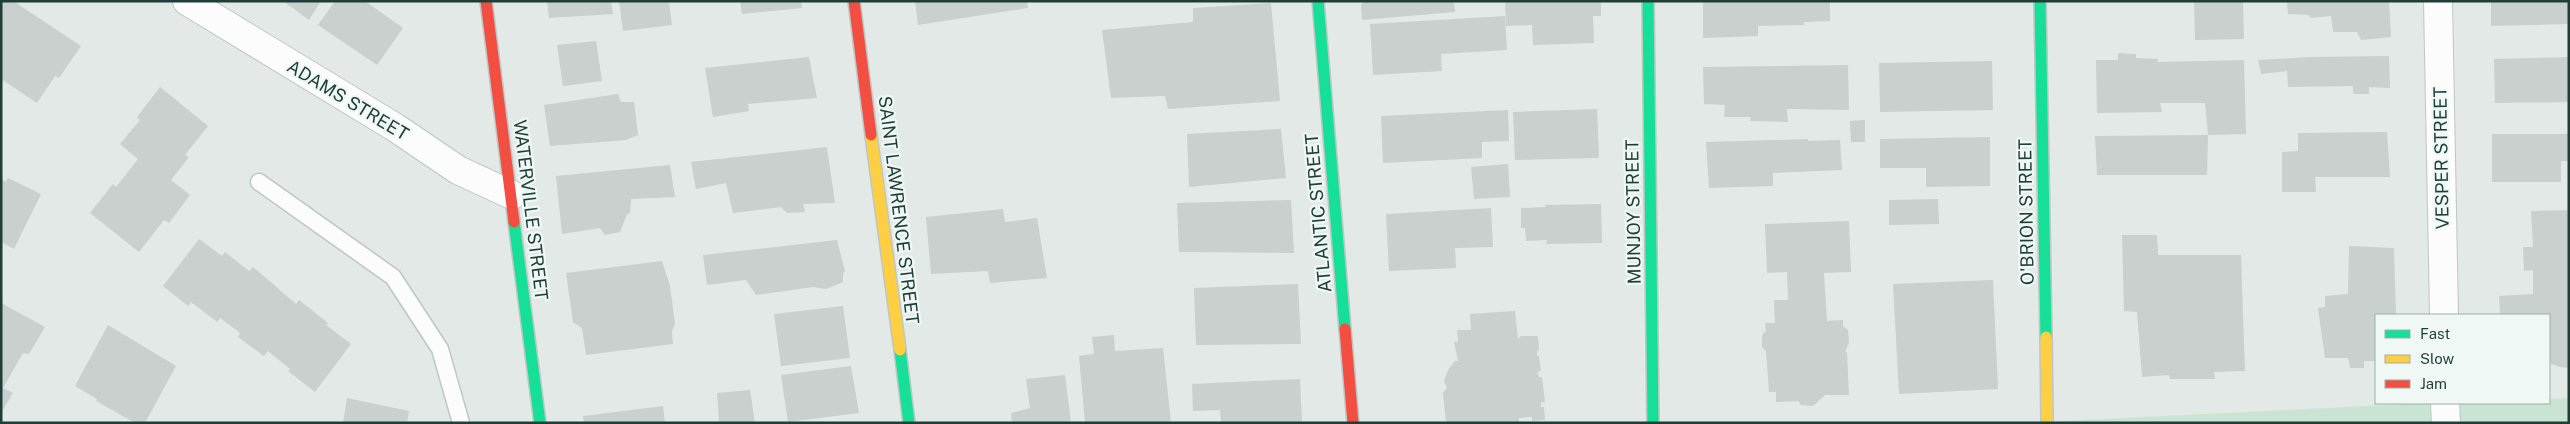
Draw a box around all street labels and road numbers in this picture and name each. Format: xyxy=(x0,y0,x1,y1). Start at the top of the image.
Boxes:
street label: ADAMS STREET xyxy=(283,55,413,145)
street label: VESPER STREET xyxy=(2429,86,2453,230)
street label: SAINT LAWRENCE STREET xyxy=(875,95,923,326)
street label: WATERVILLE STREET xyxy=(510,119,553,302)
street label: ATLANTIC STREET xyxy=(1301,132,1335,293)
street label: O'BRION STREET xyxy=(2014,138,2038,285)
street label: MUNJOY STREET xyxy=(1621,139,1645,285)

